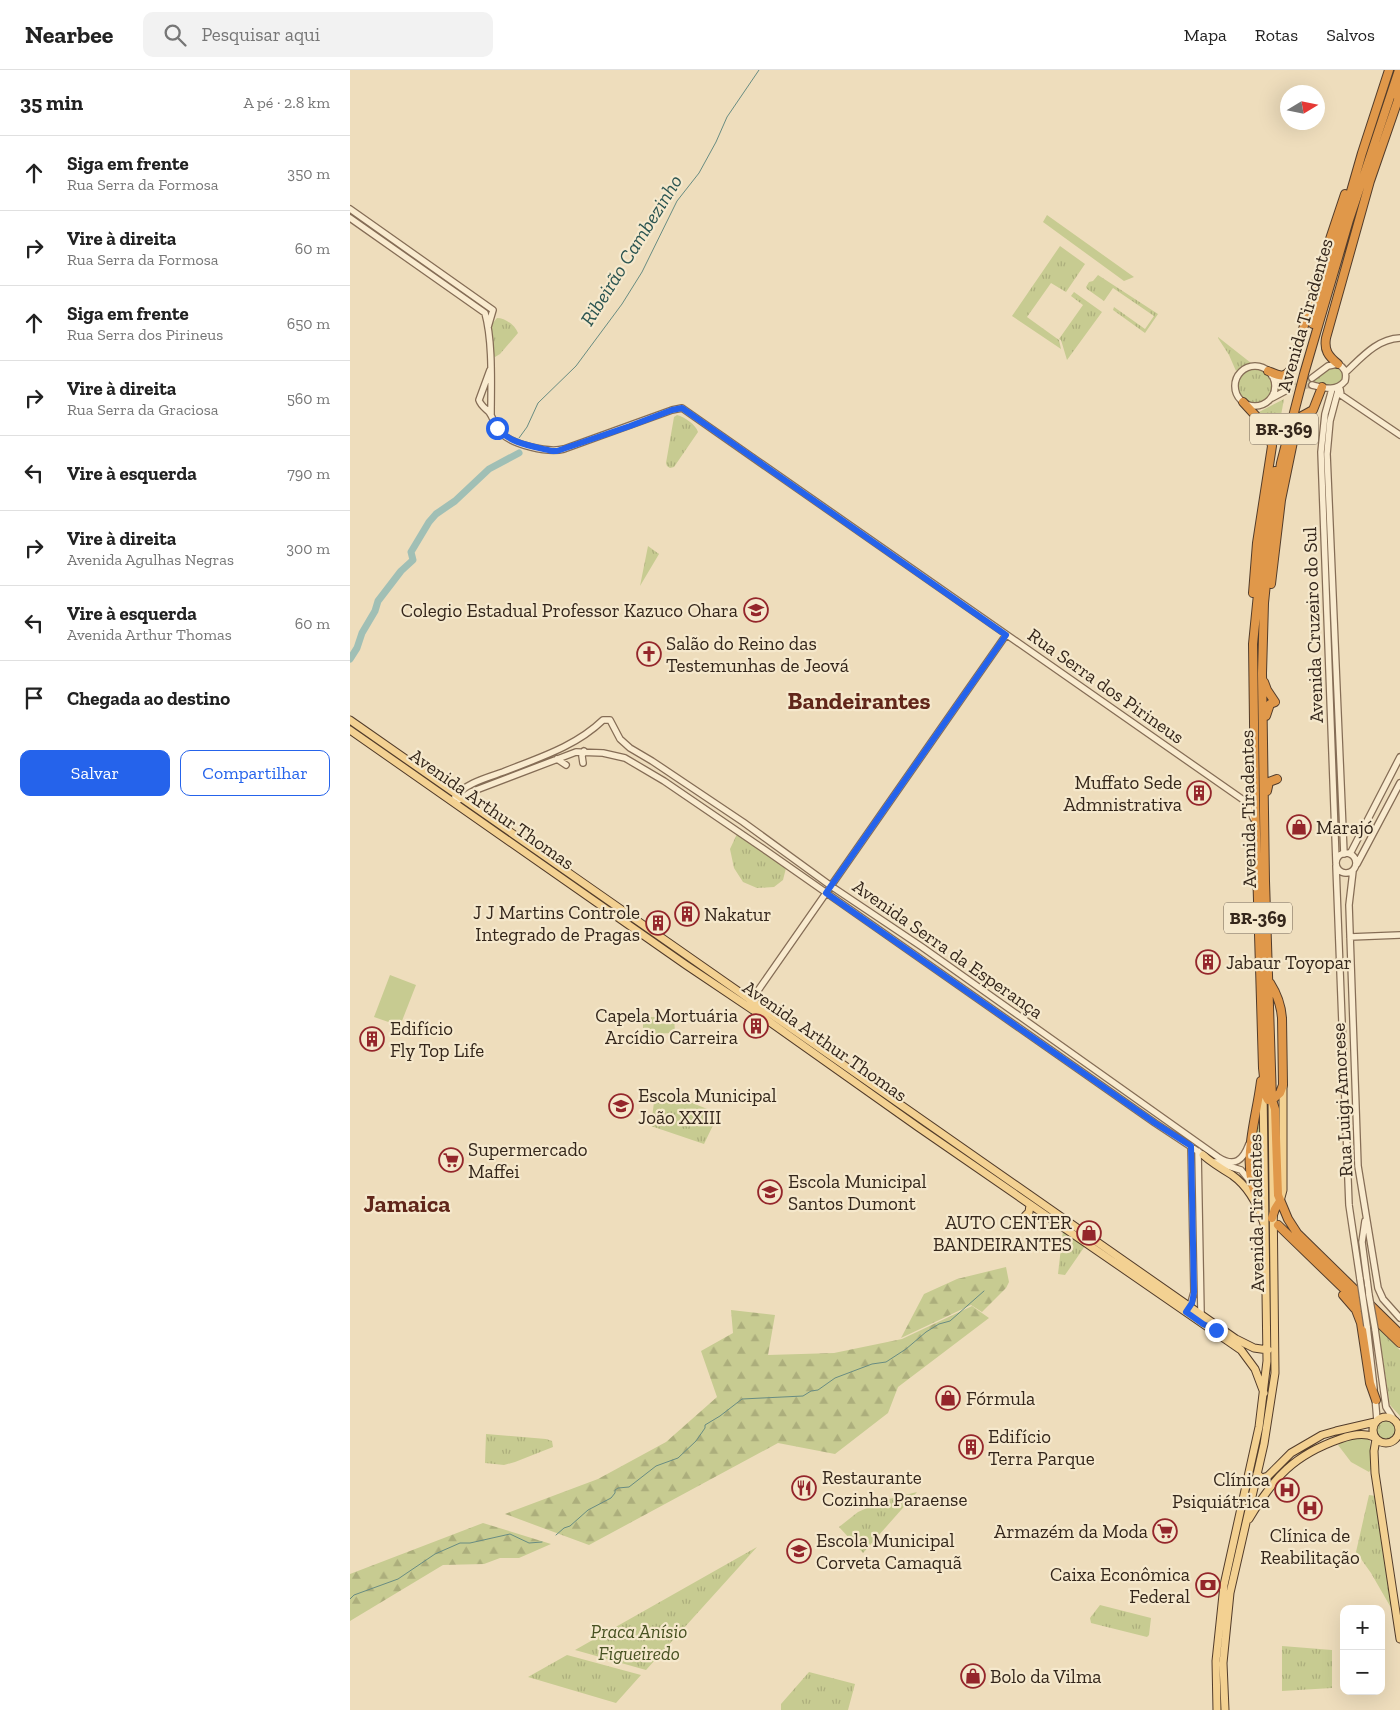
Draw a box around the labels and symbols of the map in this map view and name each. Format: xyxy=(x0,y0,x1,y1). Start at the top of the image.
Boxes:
north arrow xyxy=(1280,85,1325,130)
water label: Ribeirão Cambezinho xyxy=(575,170,687,330)
street label: Avenida Tiradentes xyxy=(1272,236,1338,394)
road number: BR-369 xyxy=(1250,414,1318,444)
route start xyxy=(486,417,509,440)
street label: Avenida Cruzeiro do Sul xyxy=(1298,527,1328,723)
school or university icon: Colegio Estadual Professor Kazuco Ohara xyxy=(743,597,769,623)
place label: Colegio Estadual Professor Kazuco Ohara xyxy=(401,599,738,622)
street label: Rua Serra dos Pirineus xyxy=(1023,623,1189,749)
place label: Salão do Reino das Testemunhas de Jeová xyxy=(666,632,849,677)
church icon: Salão do Reino das Testemunhas de Jeová xyxy=(636,641,662,667)
district label: Bandeirantes xyxy=(788,686,930,715)
street label: Avenida Tiradentes xyxy=(1235,730,1261,888)
street label: Avenida Arthur Thomas xyxy=(405,743,579,875)
place label: Muffato Sede Admnistrativa xyxy=(1063,771,1182,816)
building icon: Muffato Sede Admnistrativa xyxy=(1186,780,1212,806)
shop icon: Marajó xyxy=(1286,814,1312,840)
place label: Marajó xyxy=(1316,816,1374,839)
street label: Avenida Serra da Esperança xyxy=(848,874,1048,1024)
place label: J J Martins Controle Integrado de Pragas xyxy=(473,901,640,946)
building icon: Nakatur xyxy=(674,901,700,927)
road number: BR-369 xyxy=(1224,902,1292,934)
place label: Nakatur xyxy=(704,903,772,926)
building icon: J J Martins Controle Integrado de Pragas xyxy=(645,910,671,936)
building icon: Jabaur Toyopar xyxy=(1195,949,1221,975)
place label: Jabaur Toyopar xyxy=(1226,951,1352,974)
street label: Avenida Arthur Thomas xyxy=(738,975,912,1107)
place label: Capela Mortuária Arcídio Carreira xyxy=(595,1004,738,1049)
building icon: Capela Mortuária Arcídio Carreira xyxy=(743,1013,769,1039)
place label: Edifício Fly Top Life xyxy=(390,1017,484,1062)
street label: Rua Luigi Amorese xyxy=(1326,1022,1358,1178)
building icon: Edifício Fly Top Life xyxy=(359,1026,385,1052)
place label: Escola Municipal João XXIII xyxy=(638,1084,777,1129)
school or university icon: Escola Municipal João XXIII xyxy=(608,1093,634,1119)
street label: Avenida Tiradentes xyxy=(1243,1134,1269,1292)
place label: Supermercado Maffei xyxy=(468,1138,588,1183)
supermarket icon: Supermercado Maffei xyxy=(438,1147,464,1173)
place label: Escola Municipal Santos Dumont xyxy=(788,1170,927,1215)
school or university icon: Escola Municipal Santos Dumont xyxy=(757,1179,783,1205)
district label: Jamaica xyxy=(364,1189,450,1218)
place label: AUTO CENTER BANDEIRANTES xyxy=(933,1211,1072,1256)
shop icon: AUTO CENTER BANDEIRANTES xyxy=(1076,1220,1102,1246)
route end xyxy=(1205,1319,1228,1342)
shop icon: Fórmula xyxy=(935,1385,961,1411)
place label: Fórmula xyxy=(966,1387,1035,1410)
place label: Edifício Terra Parque xyxy=(988,1425,1095,1470)
building icon: Edifício Terra Parque xyxy=(958,1434,984,1460)
place label: Restaurante Cozinha Paraense xyxy=(822,1466,967,1511)
place label: Clínica Psiquiátrica xyxy=(1172,1468,1270,1513)
restaurant icon: Restaurante Cozinha Paraense xyxy=(791,1475,817,1501)
hospital icon: Clínica Psiquiátrica xyxy=(1274,1477,1300,1503)
hospital icon: Clínica de Reabilitação xyxy=(1297,1495,1323,1521)
supermarket icon: Armazém da Moda xyxy=(1152,1518,1178,1544)
place label: Armazém da Moda xyxy=(994,1520,1148,1543)
place label: Clínica de Reabilitação xyxy=(1260,1524,1360,1569)
place label: Escola Municipal Corveta Camaquã xyxy=(816,1529,962,1574)
school or university icon: Escola Municipal Corveta Camaquã xyxy=(786,1538,812,1564)
place label: Caixa Econômica Federal xyxy=(1050,1563,1190,1608)
bank icon: Caixa Econômica Federal xyxy=(1195,1572,1221,1598)
park label: Praca Anísio Figueiredo xyxy=(591,1620,687,1665)
shop icon: Bolo da Vilma xyxy=(960,1663,986,1689)
place label: Bolo da Vilma xyxy=(990,1665,1102,1688)

